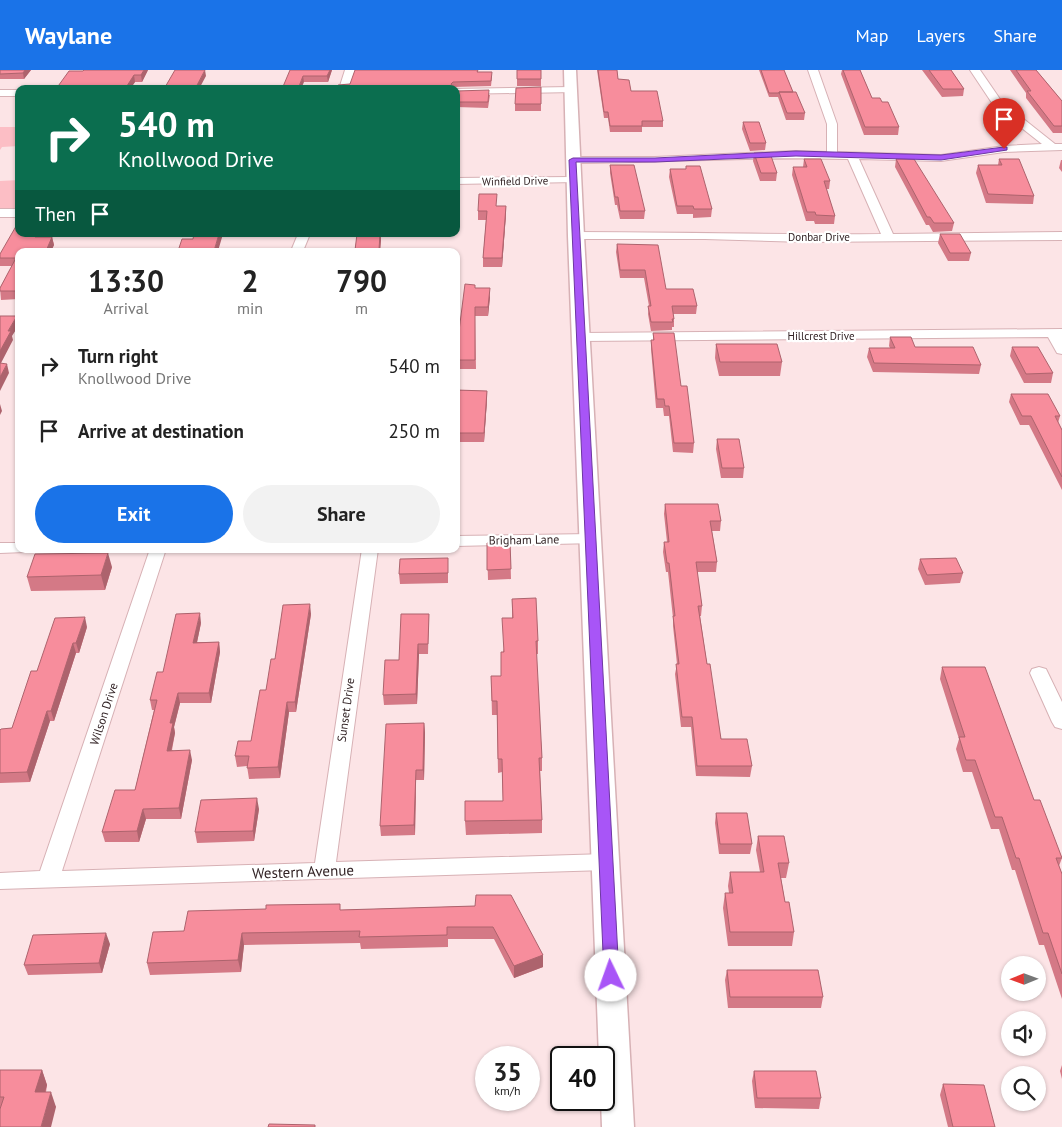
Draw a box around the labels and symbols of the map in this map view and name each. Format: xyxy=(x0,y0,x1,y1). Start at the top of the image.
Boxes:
pin xyxy=(983,98,1025,149)
street label: Winfield Drive xyxy=(482,173,549,189)
street label: Donbar Drive xyxy=(788,230,850,244)
street label: Hillcrest Drive xyxy=(787,329,855,343)
street label: Brigham Lane xyxy=(488,531,560,548)
street label: Sunset Drive xyxy=(334,677,357,743)
street label: Wilson Drive xyxy=(86,681,121,747)
street label: Western Avenue xyxy=(252,860,354,883)
position arrow xyxy=(584,949,636,1001)
north arrow xyxy=(1001,956,1046,1001)
speed limit sign: 40 xyxy=(550,1046,615,1111)

